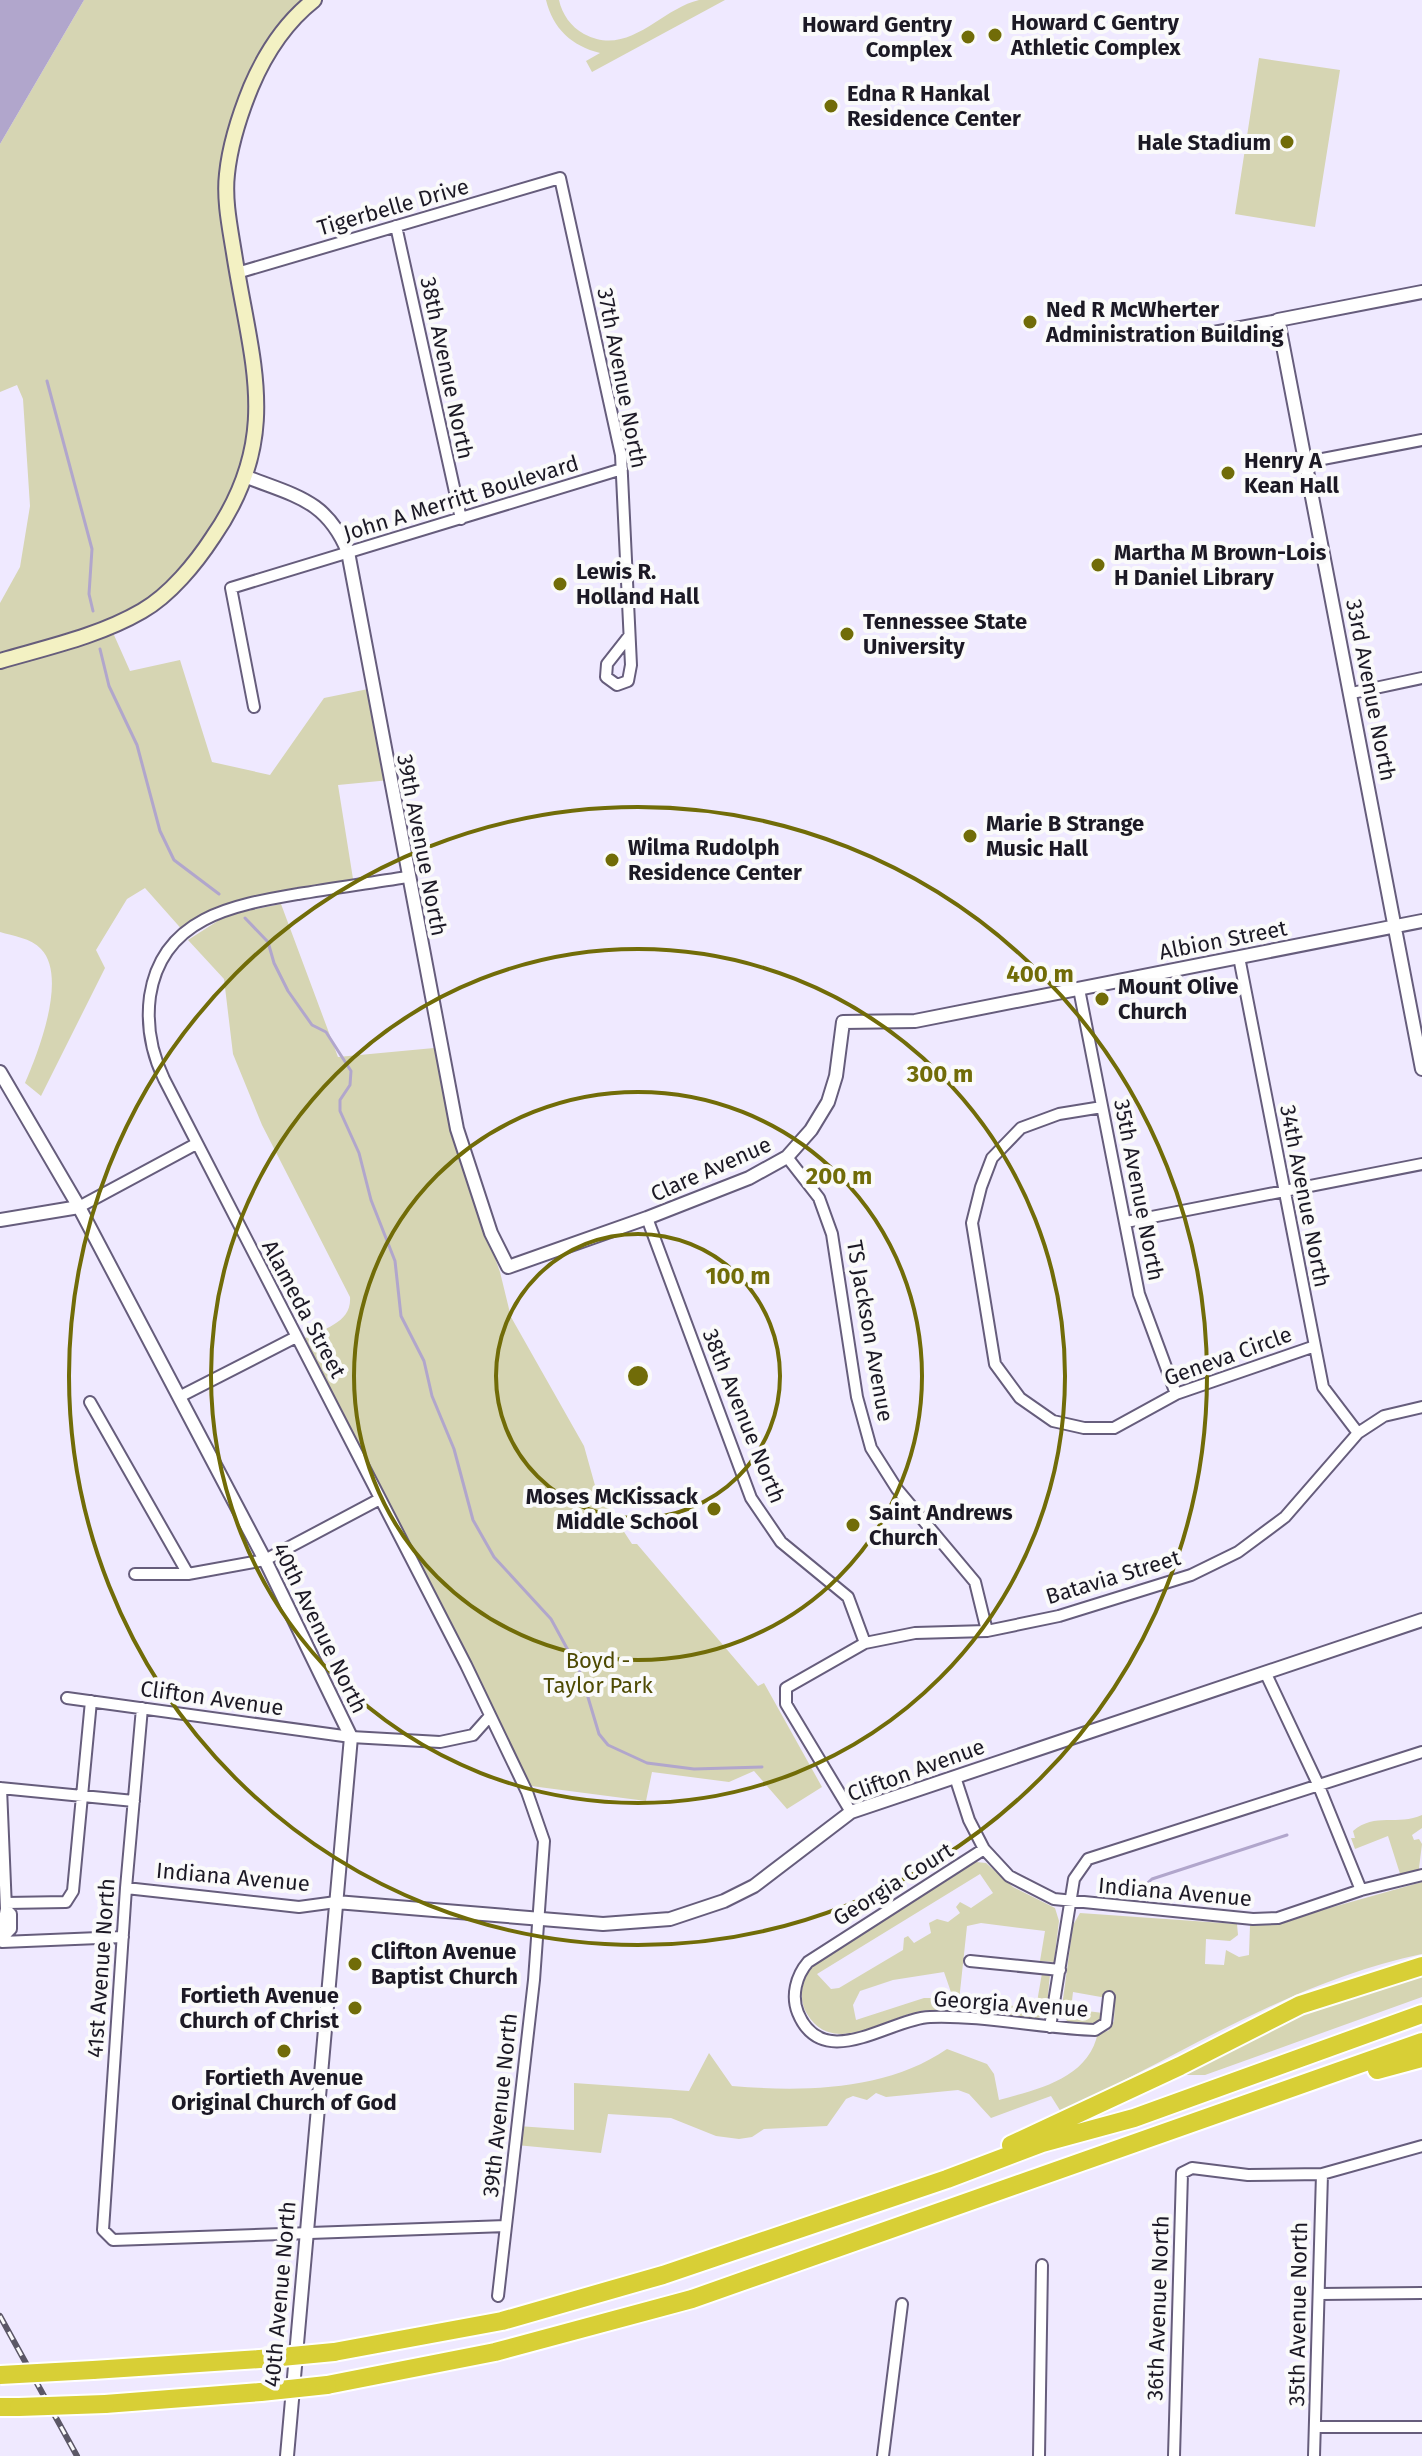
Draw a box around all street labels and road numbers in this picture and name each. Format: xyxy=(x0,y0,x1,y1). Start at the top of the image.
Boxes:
street label: Tigerbelle Drive xyxy=(314,172,472,242)
street label: 38th Avenue North xyxy=(414,274,480,462)
street label: 37th Avenue North xyxy=(591,285,653,471)
street label: John A Merritt Boulevard xyxy=(340,449,582,547)
street label: 33rd Avenue North xyxy=(1340,597,1402,783)
street label: 39th Avenue North xyxy=(391,752,453,938)
street label: Albion Street xyxy=(1157,914,1289,966)
street label: 35th Avenue North xyxy=(1108,1097,1170,1283)
street label: 34th Avenue North xyxy=(1274,1102,1336,1290)
street label: Clare Avenue xyxy=(647,1130,775,1208)
street label: Alameda Street xyxy=(256,1235,352,1383)
street label: TS Jackson Avenue xyxy=(841,1238,899,1424)
street label: Geneva Circle xyxy=(1160,1320,1296,1392)
street label: 38th Avenue North xyxy=(697,1325,791,1507)
street label: 40th Avenue North xyxy=(267,1538,373,1718)
street label: Batavia Street xyxy=(1042,1544,1184,1610)
street label: Clifton Avenue xyxy=(139,1675,285,1721)
street label: Clifton Avenue xyxy=(844,1733,988,1807)
street label: Georgia Court xyxy=(828,1836,958,1932)
street label: Indiana Avenue xyxy=(155,1857,311,1897)
street label: Indiana Avenue xyxy=(1097,1872,1253,1912)
street label: 41st Avenue North xyxy=(81,1877,121,2059)
street label: Georgia Avenue xyxy=(933,1985,1089,2023)
street label: 39th Avenue North xyxy=(477,2012,523,2198)
street label: 40th Avenue North xyxy=(258,2200,302,2388)
street label: 36th Avenue North xyxy=(1141,2215,1175,2401)
street label: 35th Avenue North xyxy=(1283,2221,1313,2407)

